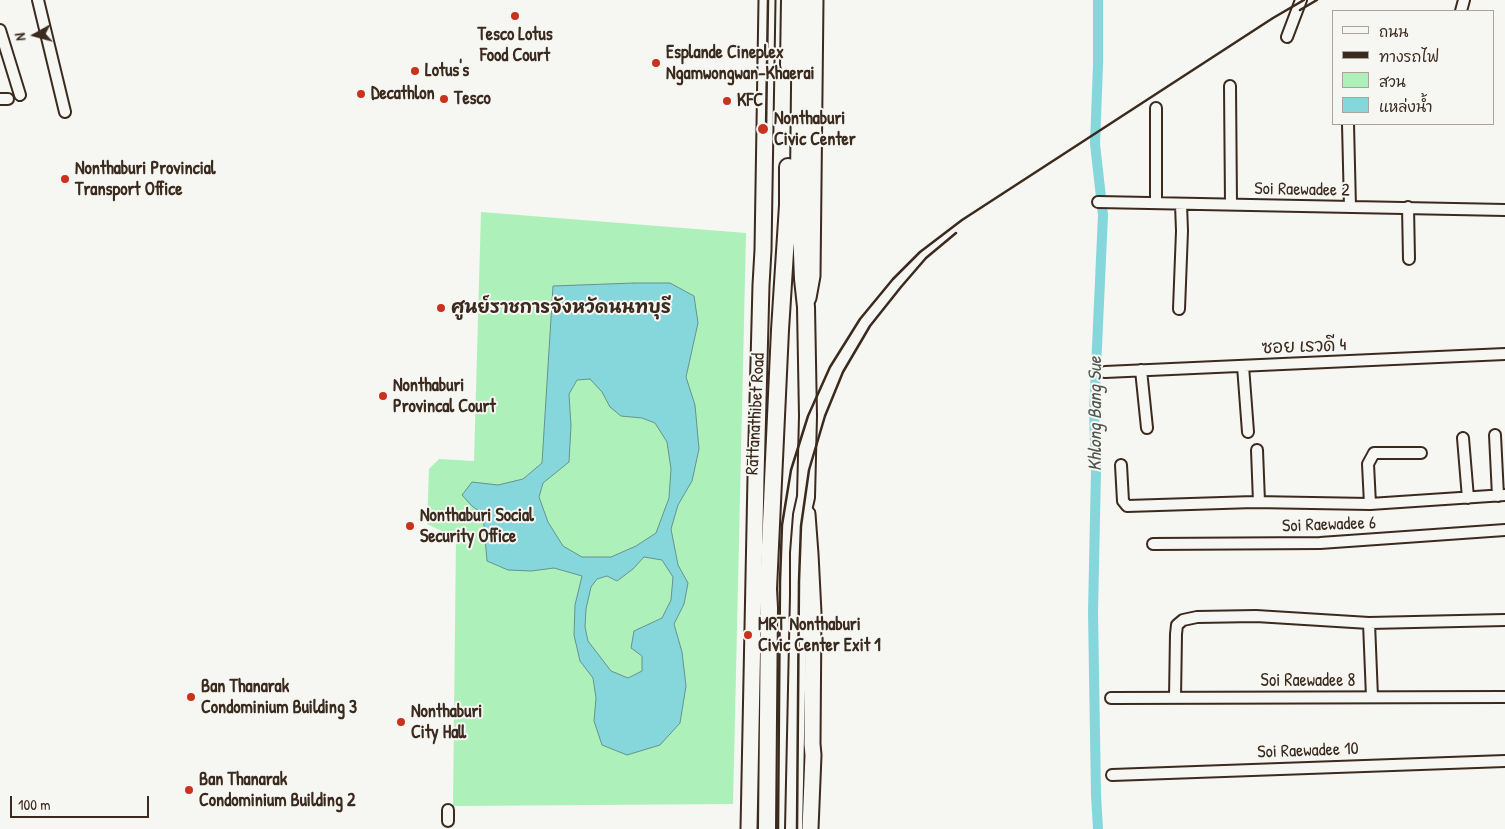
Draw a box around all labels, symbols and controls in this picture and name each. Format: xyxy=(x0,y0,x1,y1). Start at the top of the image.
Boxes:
north arrow xyxy=(10,10,60,60)
marker: Tesco Lotus Food Court xyxy=(509,10,521,22)
legend xyxy=(1332,10,1495,125)
text: ถนน xyxy=(1379,21,1408,42)
place label: Tesco Lotus Food Court xyxy=(477,24,553,66)
text: N xyxy=(10,32,29,42)
place label: Esplande Cineplex Ngamwongwan-Khaerai xyxy=(666,42,815,84)
text: ทางรถไฟ xyxy=(1379,46,1439,67)
marker: Esplande Cineplex Ngamwongwan-Khaerai xyxy=(650,57,662,69)
place label: Lotus's xyxy=(425,60,469,82)
marker: Lotus's xyxy=(409,65,421,77)
text: สวน xyxy=(1379,71,1406,92)
place label: Decathlon xyxy=(371,83,435,105)
marker: Decathlon xyxy=(355,88,367,100)
place label: Tesco xyxy=(454,88,491,110)
place label: KFC xyxy=(737,90,763,112)
marker: Tesco xyxy=(438,93,450,105)
marker: KFC xyxy=(721,95,733,107)
text: แหล่งน้ำ xyxy=(1379,96,1433,117)
place label: Nonthaburi Civic Center xyxy=(774,108,856,150)
marker: Nonthaburi Civic Center xyxy=(756,122,770,136)
place label: Nonthaburi Provincial Transport Office xyxy=(75,158,216,200)
marker: Nonthaburi Provincial Transport Office xyxy=(59,173,71,185)
street label: Soi Raewadee 2 xyxy=(1254,178,1350,202)
place label: ศูนย์ราชการจังหวัดนนทบุรี xyxy=(451,297,671,319)
marker: ศูนย์ราชการจังหวัดนนทบุรี xyxy=(435,302,447,314)
street label: ซอย เรวดี 4 xyxy=(1261,335,1347,359)
street label: Rattanathibet Road xyxy=(742,352,770,476)
water label: Khlong Bang Sue xyxy=(1085,357,1107,471)
place label: Nonthaburi Provincal Court xyxy=(393,375,496,418)
marker: Nonthaburi Provincal Court xyxy=(377,390,389,402)
place label: Nonthaburi Social Security Office xyxy=(420,505,534,548)
street label: Soi Raewadee 6 xyxy=(1282,513,1376,537)
marker: Nonthaburi Social Security Office xyxy=(404,520,416,532)
place label: MRT Nonthaburi Civic Center Exit 1 xyxy=(758,614,881,656)
marker: MRT Nonthaburi Civic Center Exit 1 xyxy=(742,629,754,641)
street label: Soi Raewadee 8 xyxy=(1261,670,1355,692)
place label: Ban Thanarak Condominium Building 3 xyxy=(201,676,357,719)
marker: Ban Thanarak Condominium Building 3 xyxy=(185,691,197,703)
place label: Nonthaburi City Hall xyxy=(411,701,482,744)
marker: Nonthaburi City Hall xyxy=(395,716,407,728)
street label: Soi Raewadee 10 xyxy=(1257,738,1359,764)
place label: Ban Thanarak Condominium Building 2 xyxy=(199,769,355,812)
marker: Ban Thanarak Condominium Building 2 xyxy=(183,784,195,796)
scale bar xyxy=(12,786,151,818)
text: 100 m xyxy=(18,794,51,815)

